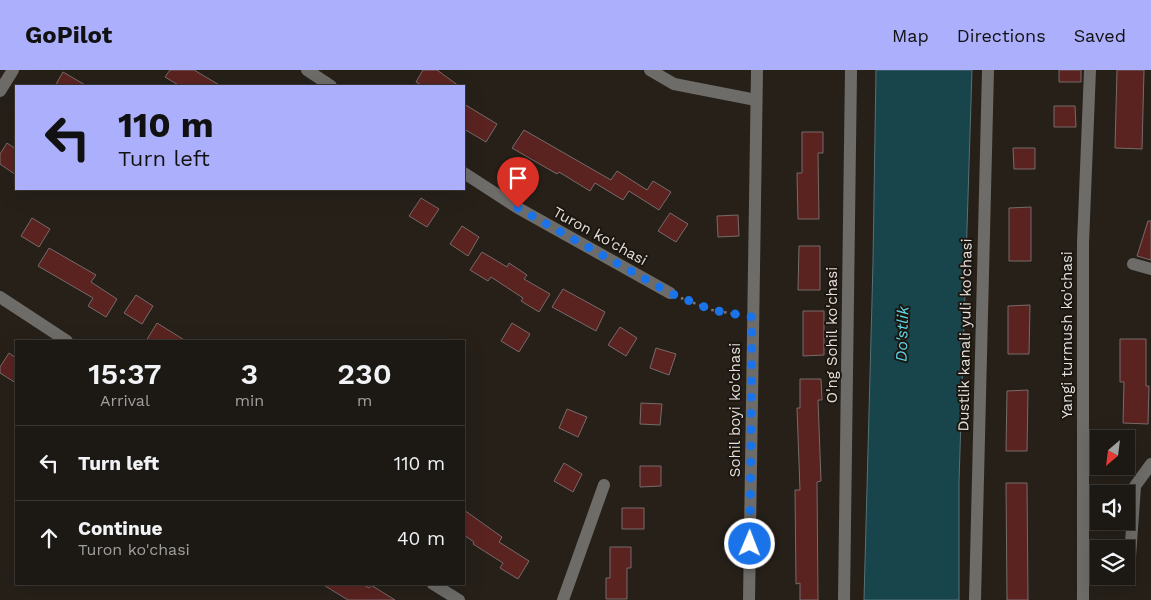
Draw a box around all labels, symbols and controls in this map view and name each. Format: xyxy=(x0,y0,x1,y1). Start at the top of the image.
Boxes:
text: GoPilot xyxy=(25,21,112,49)
text: Map xyxy=(892,25,929,46)
text: Directions xyxy=(957,25,1046,46)
text: Saved xyxy=(1074,25,1126,46)
text: 110 m xyxy=(118,104,214,146)
icon: left xyxy=(35,105,100,170)
text: Turn left xyxy=(118,146,210,171)
pin xyxy=(497,157,539,208)
icon: arrive xyxy=(504,164,532,192)
street label: Turon ko'chasi xyxy=(550,203,650,269)
street label: Dustlik kanali yuli ko'chasi xyxy=(954,238,976,432)
street label: Yangi turmush ko'chasi xyxy=(1058,251,1076,419)
street label: O'ng Sohil ko'chasi xyxy=(823,267,841,403)
water label: Do'stlik xyxy=(892,305,913,362)
street label: Sohil boyi ko'chasi xyxy=(726,343,744,477)
text: 15:37 xyxy=(88,356,162,391)
text: 3 xyxy=(241,356,258,391)
text: 230 xyxy=(337,356,392,391)
text: Arrival xyxy=(100,391,150,410)
text: min xyxy=(235,391,264,410)
text: m xyxy=(357,391,372,410)
north arrow xyxy=(1090,430,1135,475)
map controls xyxy=(1090,430,1135,585)
icon: left xyxy=(35,449,63,477)
text: Turn left xyxy=(78,452,159,475)
text: 110 m xyxy=(394,452,445,475)
button: sound xyxy=(1090,485,1135,530)
text: Continue xyxy=(78,517,162,540)
position arrow xyxy=(723,517,775,569)
icon: ahead xyxy=(35,524,63,552)
text: 40 m xyxy=(397,527,445,550)
text: Turon ko'chasi xyxy=(78,540,190,559)
button: layers xyxy=(1090,540,1135,585)

